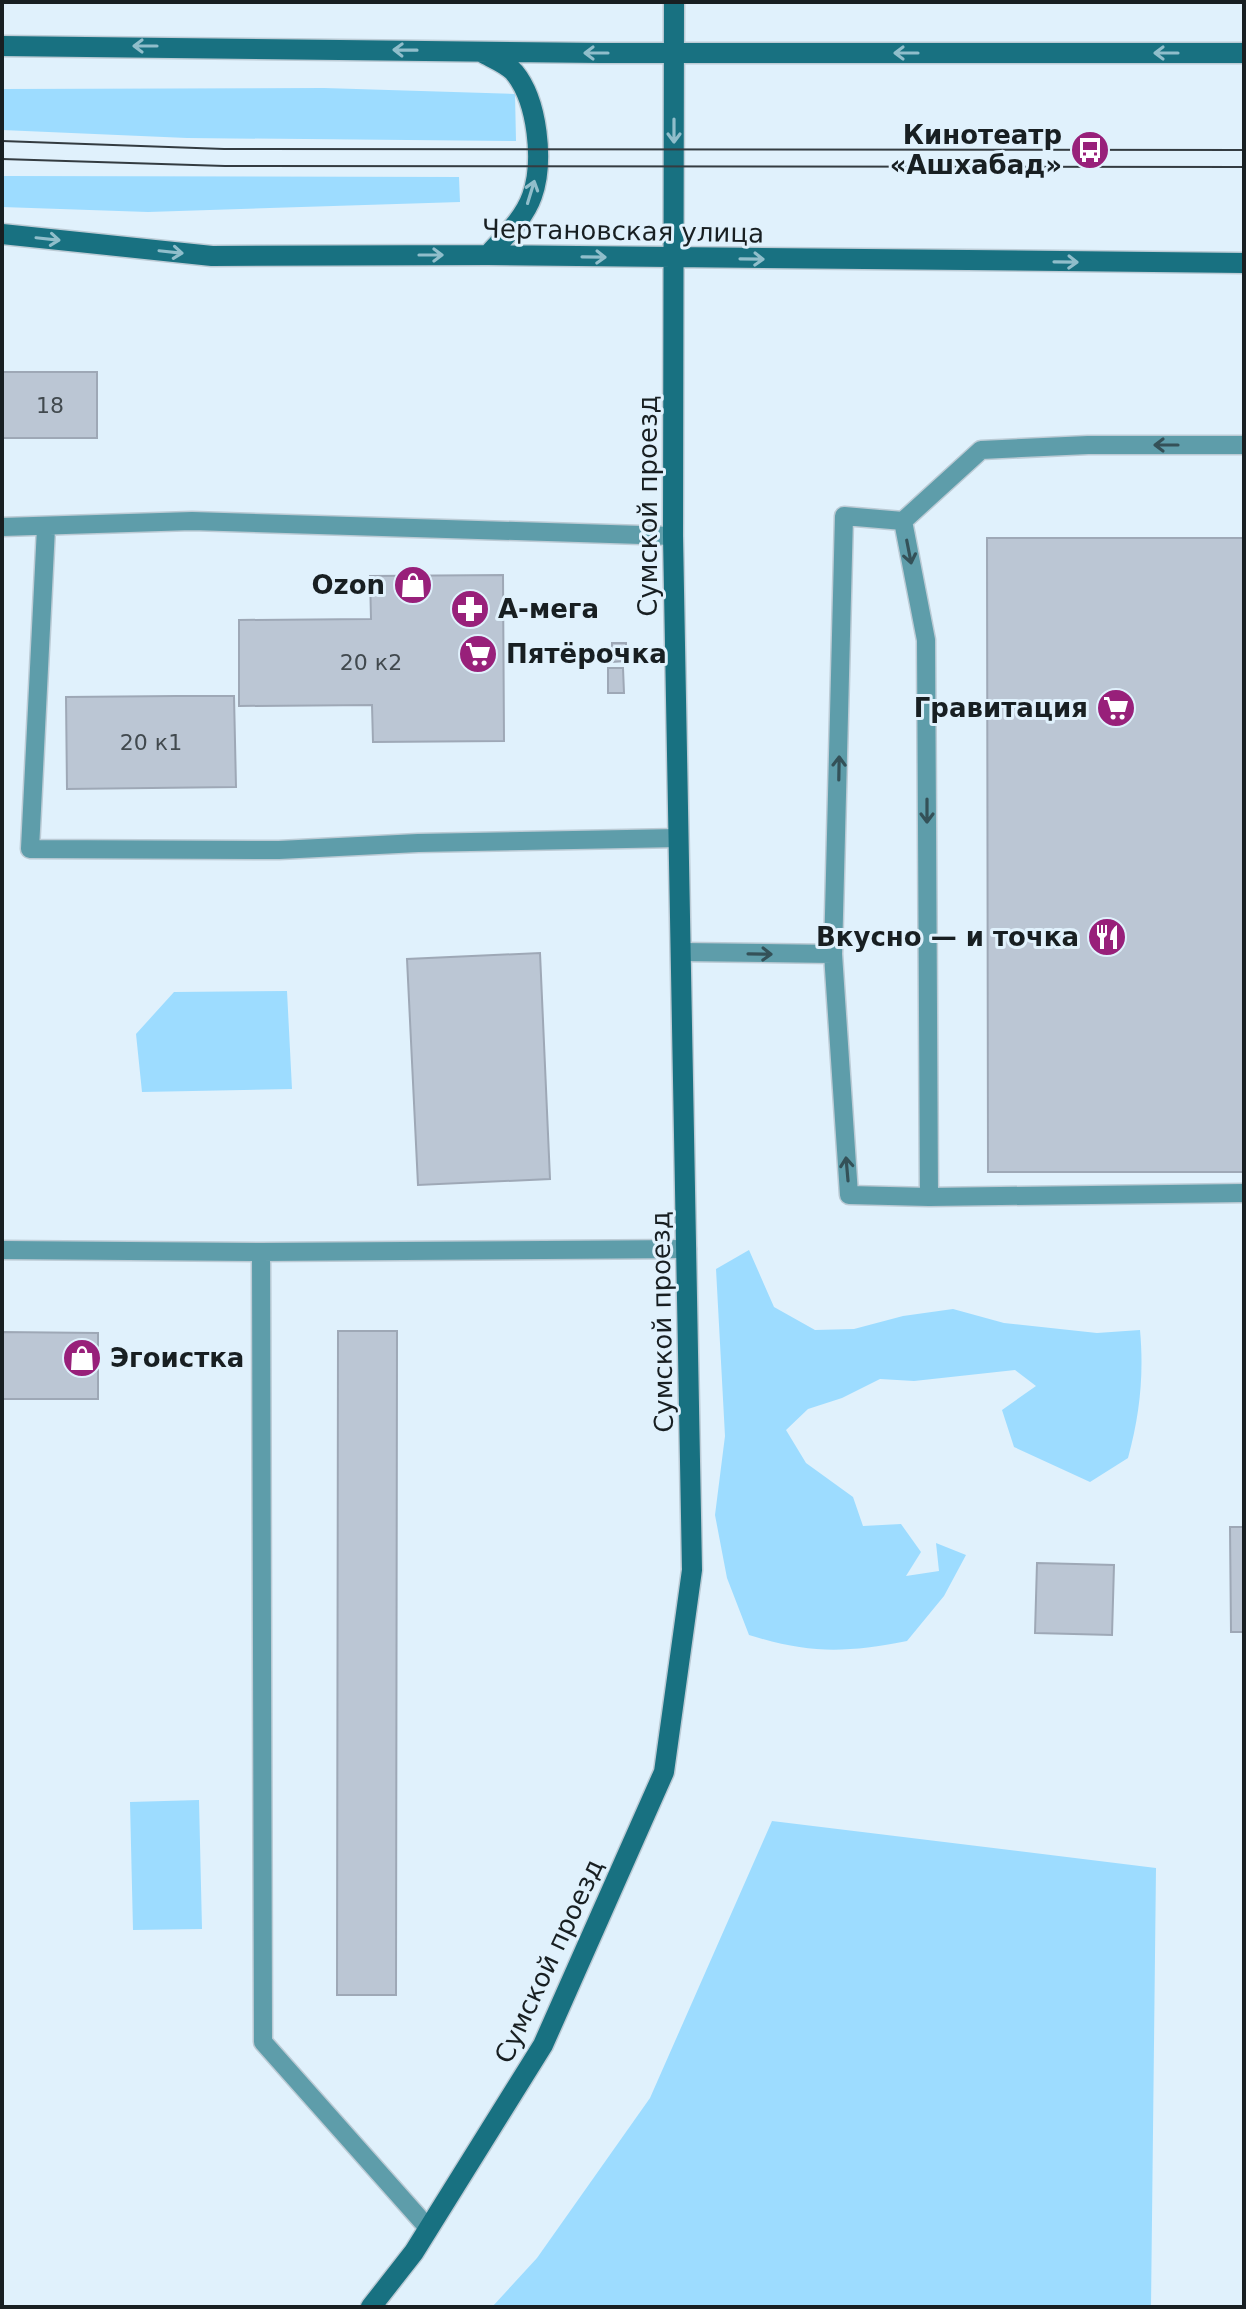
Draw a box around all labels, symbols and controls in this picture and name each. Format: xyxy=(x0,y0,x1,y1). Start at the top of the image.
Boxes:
one-way arrow xyxy=(132,38,159,54)
one-way arrow xyxy=(392,43,419,58)
one-way arrow xyxy=(583,45,610,61)
one-way arrow xyxy=(893,45,920,61)
one-way arrow xyxy=(1153,45,1180,61)
one-way arrow xyxy=(666,117,682,144)
place label: Кинотеатр «Ашхабад» xyxy=(890,120,1062,180)
bus stop icon: Кинотеатр «Ашхабад» xyxy=(1069,129,1111,171)
one-way arrow xyxy=(524,179,539,205)
street label: Чертановская улица xyxy=(482,214,764,248)
one-way arrow xyxy=(34,231,61,246)
one-way arrow xyxy=(158,244,184,259)
one-way arrow xyxy=(417,247,444,263)
one-way arrow xyxy=(580,249,607,265)
one-way arrow xyxy=(738,251,765,267)
one-way arrow xyxy=(1052,254,1079,269)
house number: 18 xyxy=(36,393,64,418)
street label: Сумской проезд xyxy=(633,395,663,617)
one-way arrow xyxy=(1153,437,1180,453)
one-way arrow xyxy=(903,539,918,565)
shop icon: Ozon xyxy=(392,564,434,606)
place label: Ozon xyxy=(311,570,385,600)
pharmacy icon: А-мега xyxy=(449,588,491,630)
place label: А-мега xyxy=(498,594,599,624)
supermarket icon: Пятёрочка xyxy=(457,633,499,675)
place label: Пятёрочка xyxy=(506,639,667,669)
house number: 20 к2 xyxy=(340,650,402,675)
supermarket icon: Гравитация xyxy=(1095,687,1137,729)
place label: Гравитация xyxy=(914,693,1088,723)
house number: 20 к1 xyxy=(120,730,182,755)
one-way arrow xyxy=(831,755,847,782)
one-way arrow xyxy=(919,797,935,824)
restaurant icon: Вкусно — и точка xyxy=(1086,916,1128,958)
place label: Вкусно — и точка xyxy=(816,922,1079,952)
one-way arrow xyxy=(746,946,773,961)
one-way arrow xyxy=(839,1156,854,1183)
street label: Сумской проезд xyxy=(645,1211,679,1433)
shop icon: Эгоистка xyxy=(61,1337,103,1379)
place label: Эгоистка xyxy=(110,1343,244,1373)
street label: Сумской проезд xyxy=(489,1854,609,2068)

